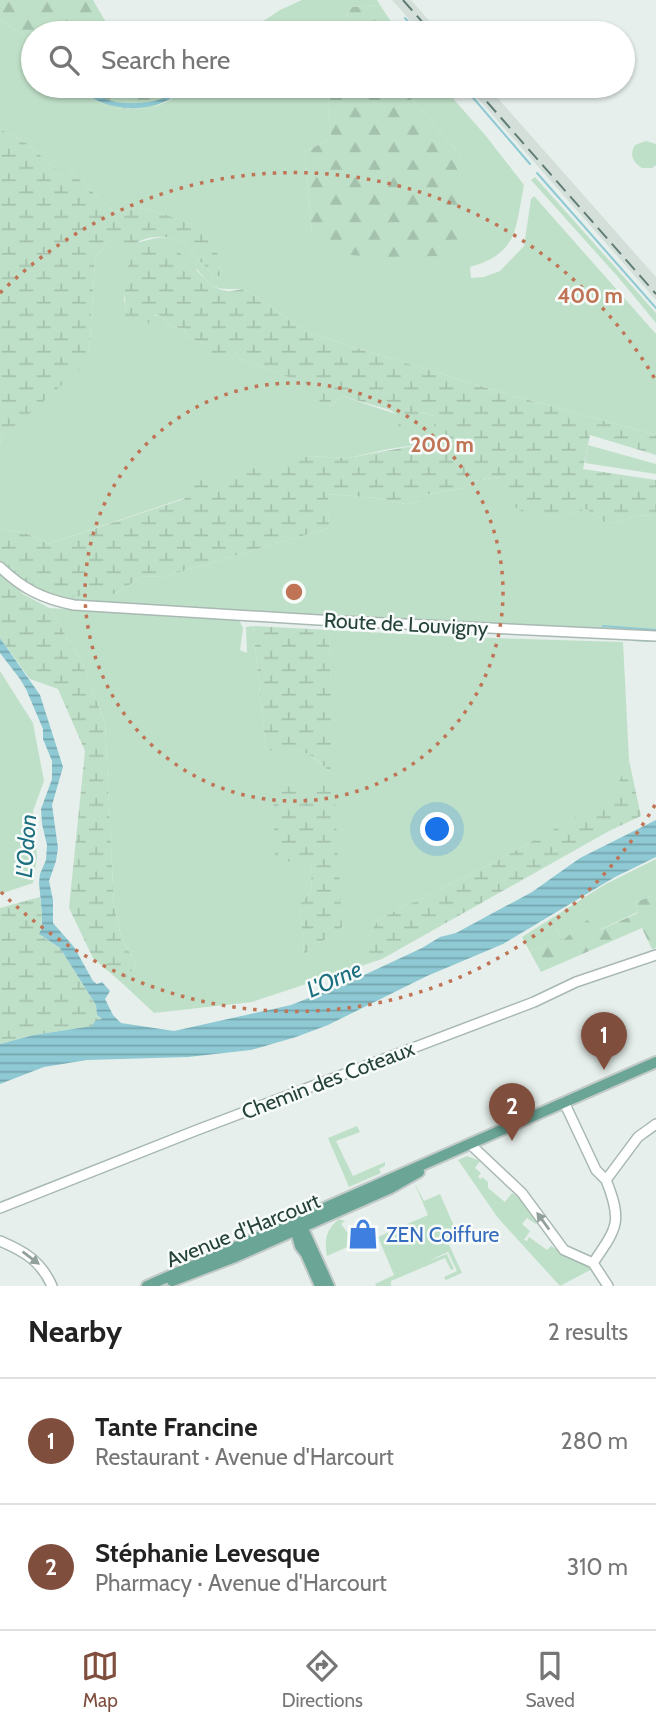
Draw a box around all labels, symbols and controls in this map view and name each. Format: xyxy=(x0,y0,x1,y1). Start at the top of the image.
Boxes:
search box xyxy=(21,21,635,98)
icon: search xyxy=(45,41,83,79)
text: Search here xyxy=(101,44,230,76)
text: 400 m xyxy=(557,283,623,308)
text: 200 m xyxy=(410,432,474,457)
centre of rings xyxy=(282,580,306,604)
street label: Route de Louvigny xyxy=(323,607,489,641)
your location xyxy=(420,812,454,846)
water label: L'Odon xyxy=(10,813,42,879)
water label: L'Orne xyxy=(302,955,366,1003)
pin: 1 xyxy=(581,1012,627,1070)
street label: Chemin des Coteaux xyxy=(238,1036,418,1124)
pin: 2 xyxy=(489,1083,535,1141)
street label: Avenue d'Harcourt xyxy=(163,1188,323,1272)
one-way arrow xyxy=(535,1212,550,1230)
shop icon: ZEN Coiffure xyxy=(346,1217,380,1251)
place label: ZEN Coiffure xyxy=(386,1222,500,1247)
one-way arrow xyxy=(22,1251,41,1265)
text: Nearby xyxy=(28,1313,122,1350)
text: 2 results xyxy=(548,1318,628,1346)
text: Tante Francine xyxy=(95,1411,258,1443)
text: 1 xyxy=(47,1427,55,1455)
text: 280 m xyxy=(561,1427,628,1455)
text: Restaurant · Avenue d'Harcourt xyxy=(95,1443,394,1471)
text: Stéphanie Levesque xyxy=(95,1537,320,1569)
text: 2 xyxy=(45,1553,57,1581)
text: 310 m xyxy=(567,1553,628,1581)
text: Pharmacy · Avenue d'Harcourt xyxy=(95,1569,387,1597)
tab: Map xyxy=(81,1647,119,1712)
tab: Directions xyxy=(282,1647,363,1712)
tab: Saved xyxy=(525,1647,575,1712)

